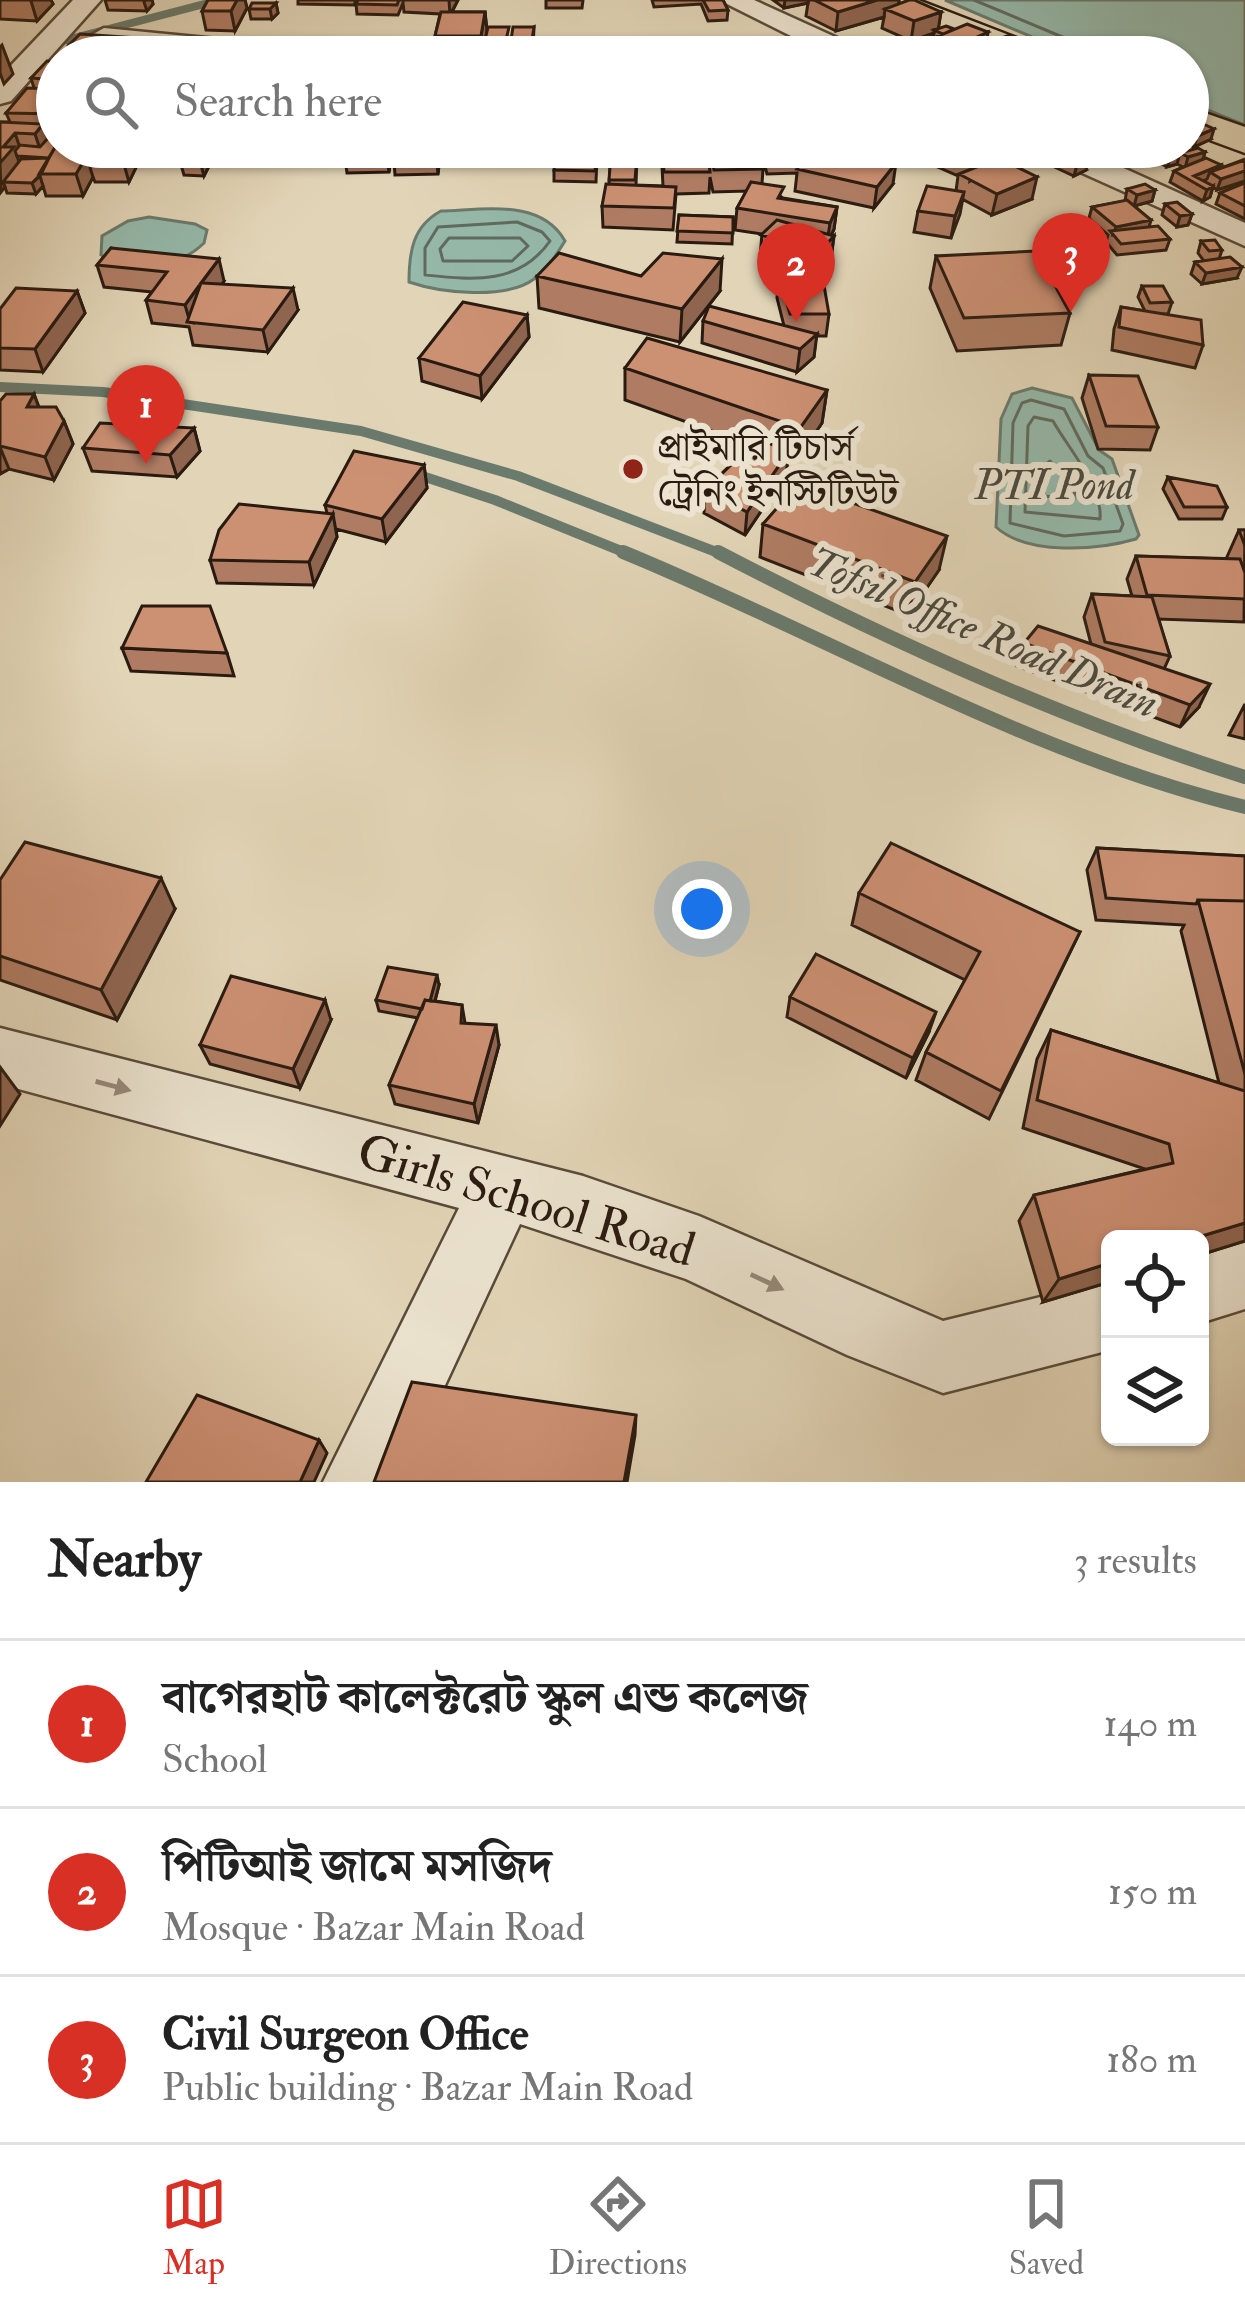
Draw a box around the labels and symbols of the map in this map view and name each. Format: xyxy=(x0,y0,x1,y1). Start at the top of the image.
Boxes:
pin: 3 xyxy=(1032,213,1110,312)
pin: 2 xyxy=(757,223,835,322)
pin: 1 xyxy=(107,365,185,464)
place label: প্রাইমারি টিচার্স ট্রেনিং ইনস্টিটিউট xyxy=(657,423,900,517)
marker: প্রাইমারি টিচার্স ট্রেনিং ইনস্টিটিউট xyxy=(620,456,646,482)
water label: PTI Pond xyxy=(973,460,1136,512)
water label: Tofsil Office Road Drain xyxy=(800,536,1166,730)
your location xyxy=(672,879,732,939)
one-way arrow xyxy=(95,1077,132,1096)
street label: Girls School Road xyxy=(350,1121,702,1281)
one-way arrow xyxy=(750,1272,785,1292)

